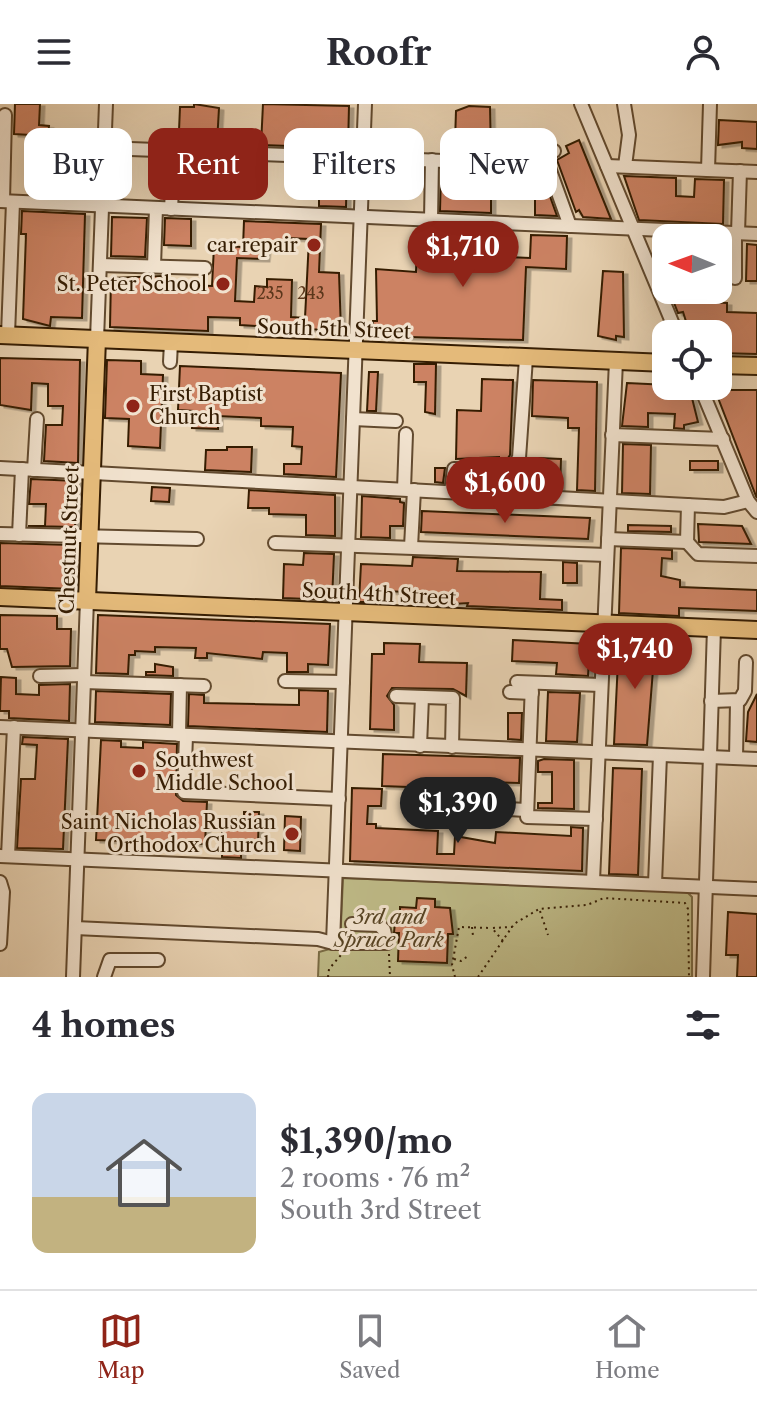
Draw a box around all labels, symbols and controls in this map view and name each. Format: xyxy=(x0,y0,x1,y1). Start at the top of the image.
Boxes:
icon: menu xyxy=(32,30,76,74)
text: Roofr xyxy=(326,30,431,74)
icon: person xyxy=(681,30,725,74)
chip: Buy xyxy=(24,128,132,200)
chip: Rent xyxy=(148,128,268,200)
chip: Filters xyxy=(284,128,424,200)
chip: New xyxy=(440,128,557,200)
pin: $1,710 xyxy=(398,221,528,289)
north arrow xyxy=(652,224,732,304)
map controls xyxy=(652,224,732,400)
text: $1,710 xyxy=(426,231,500,263)
place label: car repair xyxy=(207,233,299,257)
marker: car repair xyxy=(305,236,323,254)
place label: St. Peter School xyxy=(56,272,207,296)
marker: St. Peter School xyxy=(214,275,232,293)
house number: 235 xyxy=(257,283,283,303)
house number: 243 xyxy=(297,283,325,303)
street label: South 5th Street xyxy=(257,314,411,344)
button: locate xyxy=(652,320,732,400)
place label: First Baptist Church xyxy=(149,382,263,429)
marker: First Baptist Church xyxy=(124,397,142,415)
pin: $1,600 xyxy=(440,457,570,525)
street label: Chestnut Street xyxy=(54,465,84,615)
text: $1,600 xyxy=(464,467,546,499)
street label: South 4th Street xyxy=(301,578,457,610)
pin: $1,740 xyxy=(570,623,700,691)
text: $1,740 xyxy=(596,633,674,665)
place label: Southwest Middle School xyxy=(155,748,294,795)
marker: Southwest Middle School xyxy=(130,762,148,780)
pin: $1,390 xyxy=(393,777,523,845)
text: $1,390 xyxy=(418,787,498,819)
place label: Saint Nicholas Russian Orthodox Church xyxy=(61,810,276,857)
marker: Saint Nicholas Russian Orthodox Church xyxy=(283,825,301,843)
park label: 3rd and Spruce Park xyxy=(333,905,444,952)
icon: filters xyxy=(681,1003,725,1047)
text: 4 homes xyxy=(32,1004,176,1046)
text: $1,390/mo xyxy=(280,1120,452,1162)
icon: home xyxy=(96,1125,192,1221)
text: 2 rooms · 76 m² xyxy=(280,1162,470,1194)
text: South 3rd Street xyxy=(280,1194,481,1226)
tab: Map xyxy=(97,1309,145,1384)
tab: Saved xyxy=(339,1309,400,1384)
tab: Home xyxy=(595,1309,660,1384)

